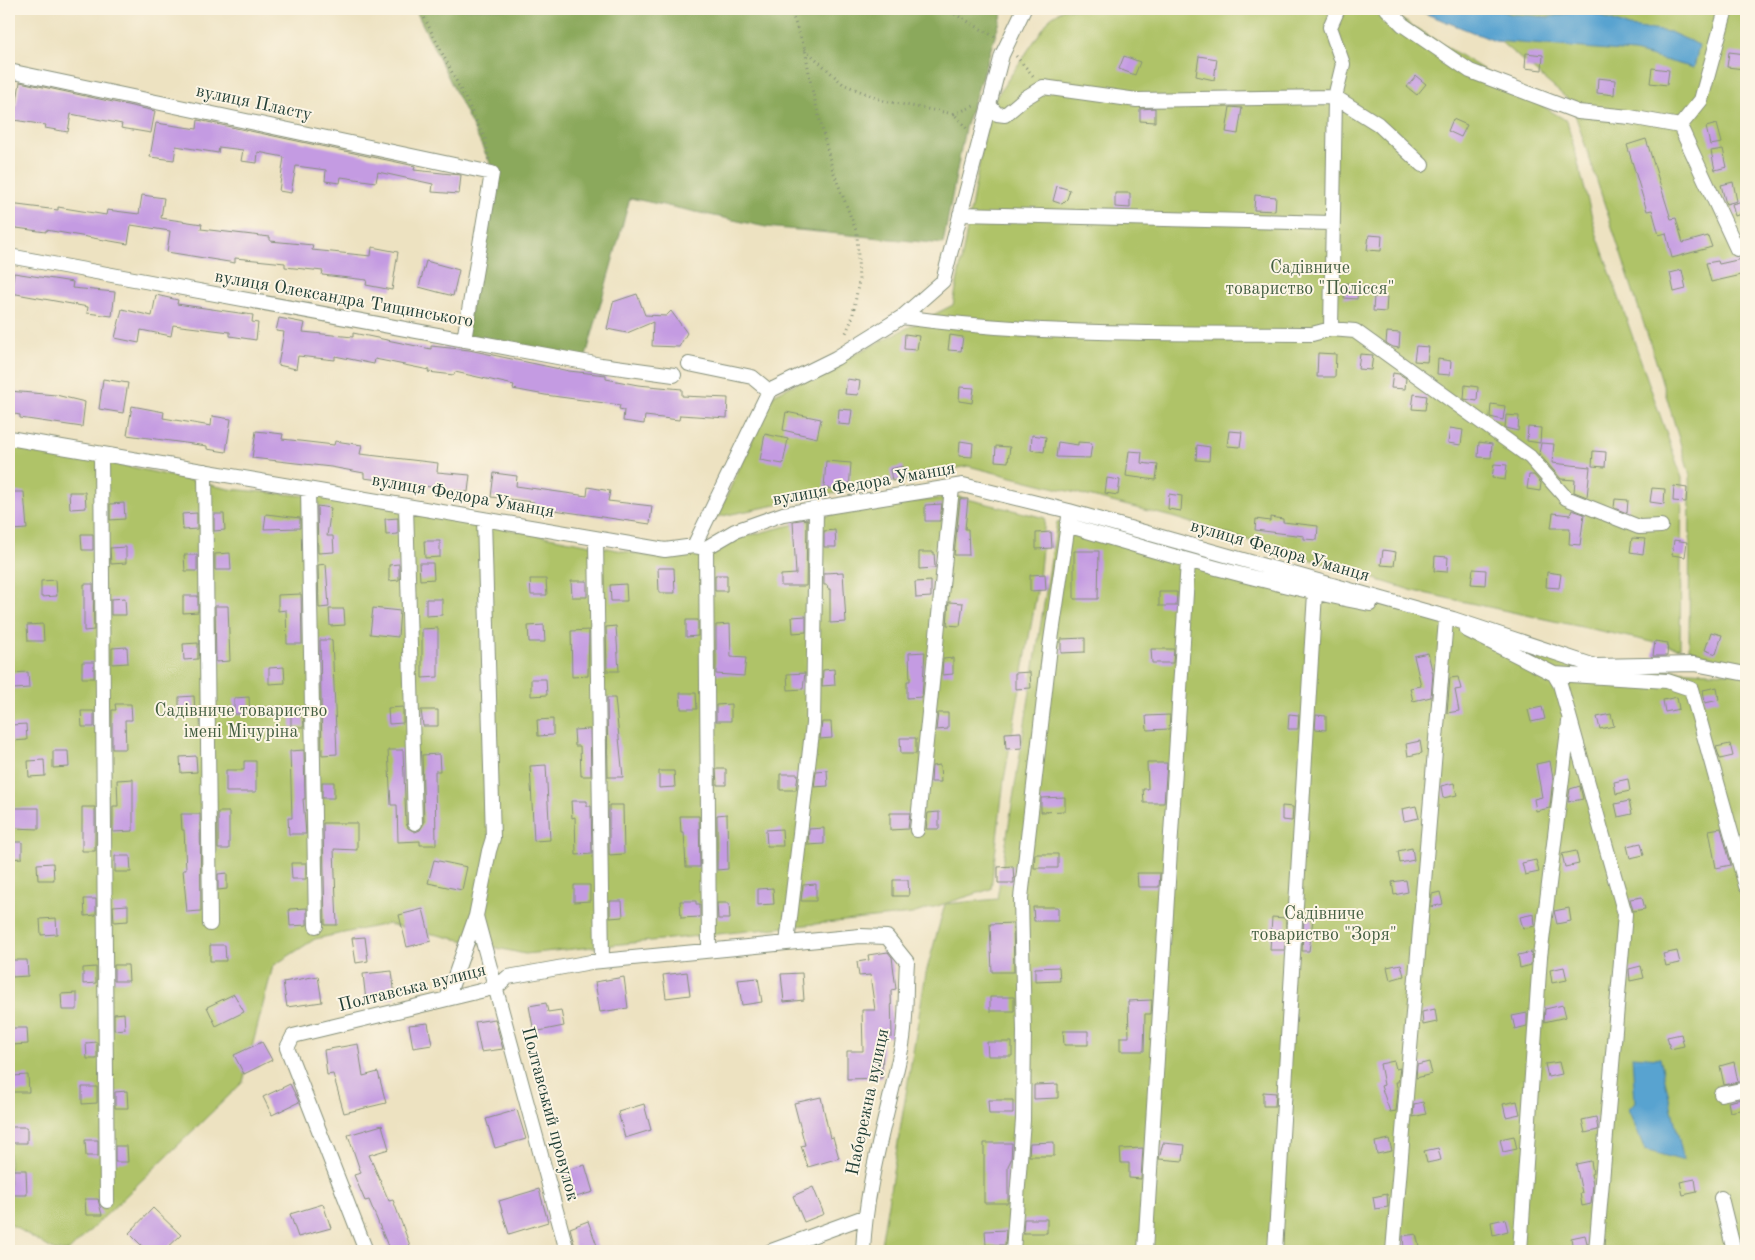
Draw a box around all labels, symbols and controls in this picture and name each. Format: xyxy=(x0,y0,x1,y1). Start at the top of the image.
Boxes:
street label: вулиця Пласту xyxy=(194,82,314,124)
park label: Садівниче товариство "Полісся" xyxy=(1225,259,1395,298)
street label: вулиця Олександра Тищинського xyxy=(213,267,475,331)
street label: вулиця Федора Уманця xyxy=(771,459,957,509)
street label: вулиця Федора Уманця xyxy=(370,471,556,521)
street label: вулиця Федора Уманця xyxy=(1188,517,1372,585)
park label: Садівниче товариство імені Мічуріна xyxy=(154,702,328,741)
park label: Садівниче товариство "Зоря" xyxy=(1251,905,1397,944)
street label: Полтавська вулиця xyxy=(336,961,488,1015)
street label: Полтавський провулок xyxy=(518,1025,582,1203)
street label: Набережна вулиця xyxy=(844,1027,892,1177)

